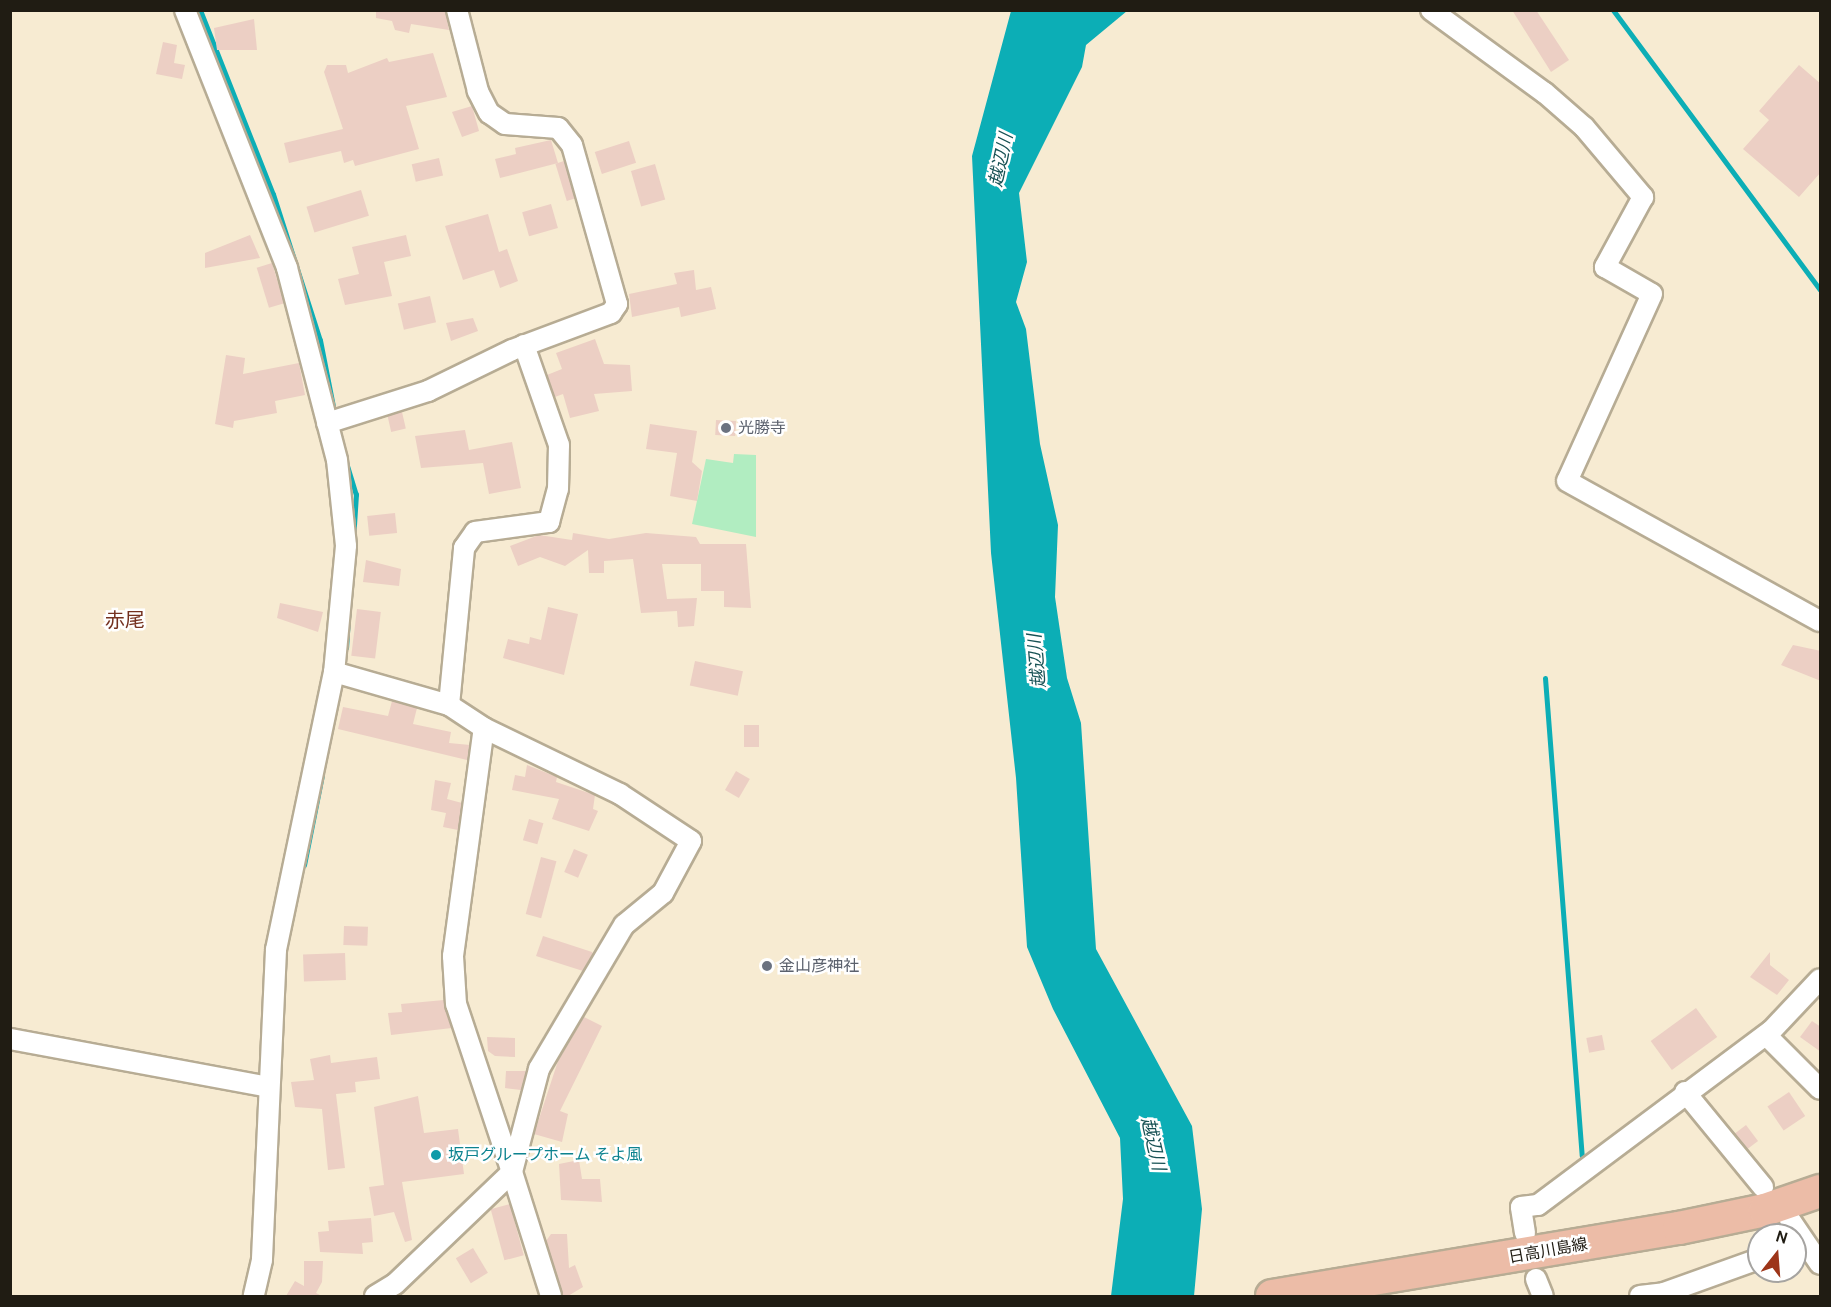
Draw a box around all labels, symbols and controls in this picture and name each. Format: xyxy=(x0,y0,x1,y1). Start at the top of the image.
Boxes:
water label: 越辺川 xyxy=(985,131,1017,189)
place label: 光勝寺 xyxy=(738,418,786,438)
marker: 光勝寺 xyxy=(719,421,733,435)
district label: 赤尾 xyxy=(105,608,145,632)
water label: 越辺川 xyxy=(1024,633,1050,689)
place label: 金山彦神社 xyxy=(779,956,859,976)
marker: 金山彦神社 xyxy=(760,959,774,973)
water label: 越辺川 xyxy=(1136,1115,1170,1173)
place label: 坂戸グループホーム そよ風 xyxy=(448,1145,644,1165)
marker: 坂戸グループホーム そよ風 xyxy=(429,1148,443,1162)
north arrow xyxy=(1747,1223,1807,1283)
text: N xyxy=(1774,1226,1790,1248)
street label: 日高川島線 xyxy=(1507,1235,1589,1267)

